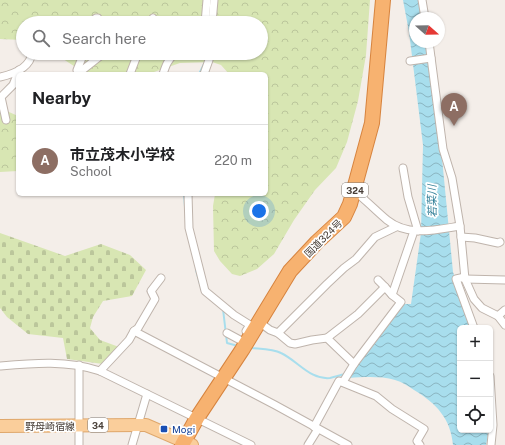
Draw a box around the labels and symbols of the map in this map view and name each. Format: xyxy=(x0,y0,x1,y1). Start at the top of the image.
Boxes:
north arrow xyxy=(409,12,445,48)
pin: A xyxy=(441,93,467,126)
road number: 324 xyxy=(342,183,368,197)
water label: 若菜川 xyxy=(426,183,438,218)
your location xyxy=(249,201,269,221)
street label: 国道324号 xyxy=(302,217,344,259)
road number: 34 xyxy=(88,418,108,432)
street label: 野母崎宿線 xyxy=(25,420,75,432)
place label: Mogi xyxy=(172,423,195,435)
marker: Mogi xyxy=(159,424,169,434)

